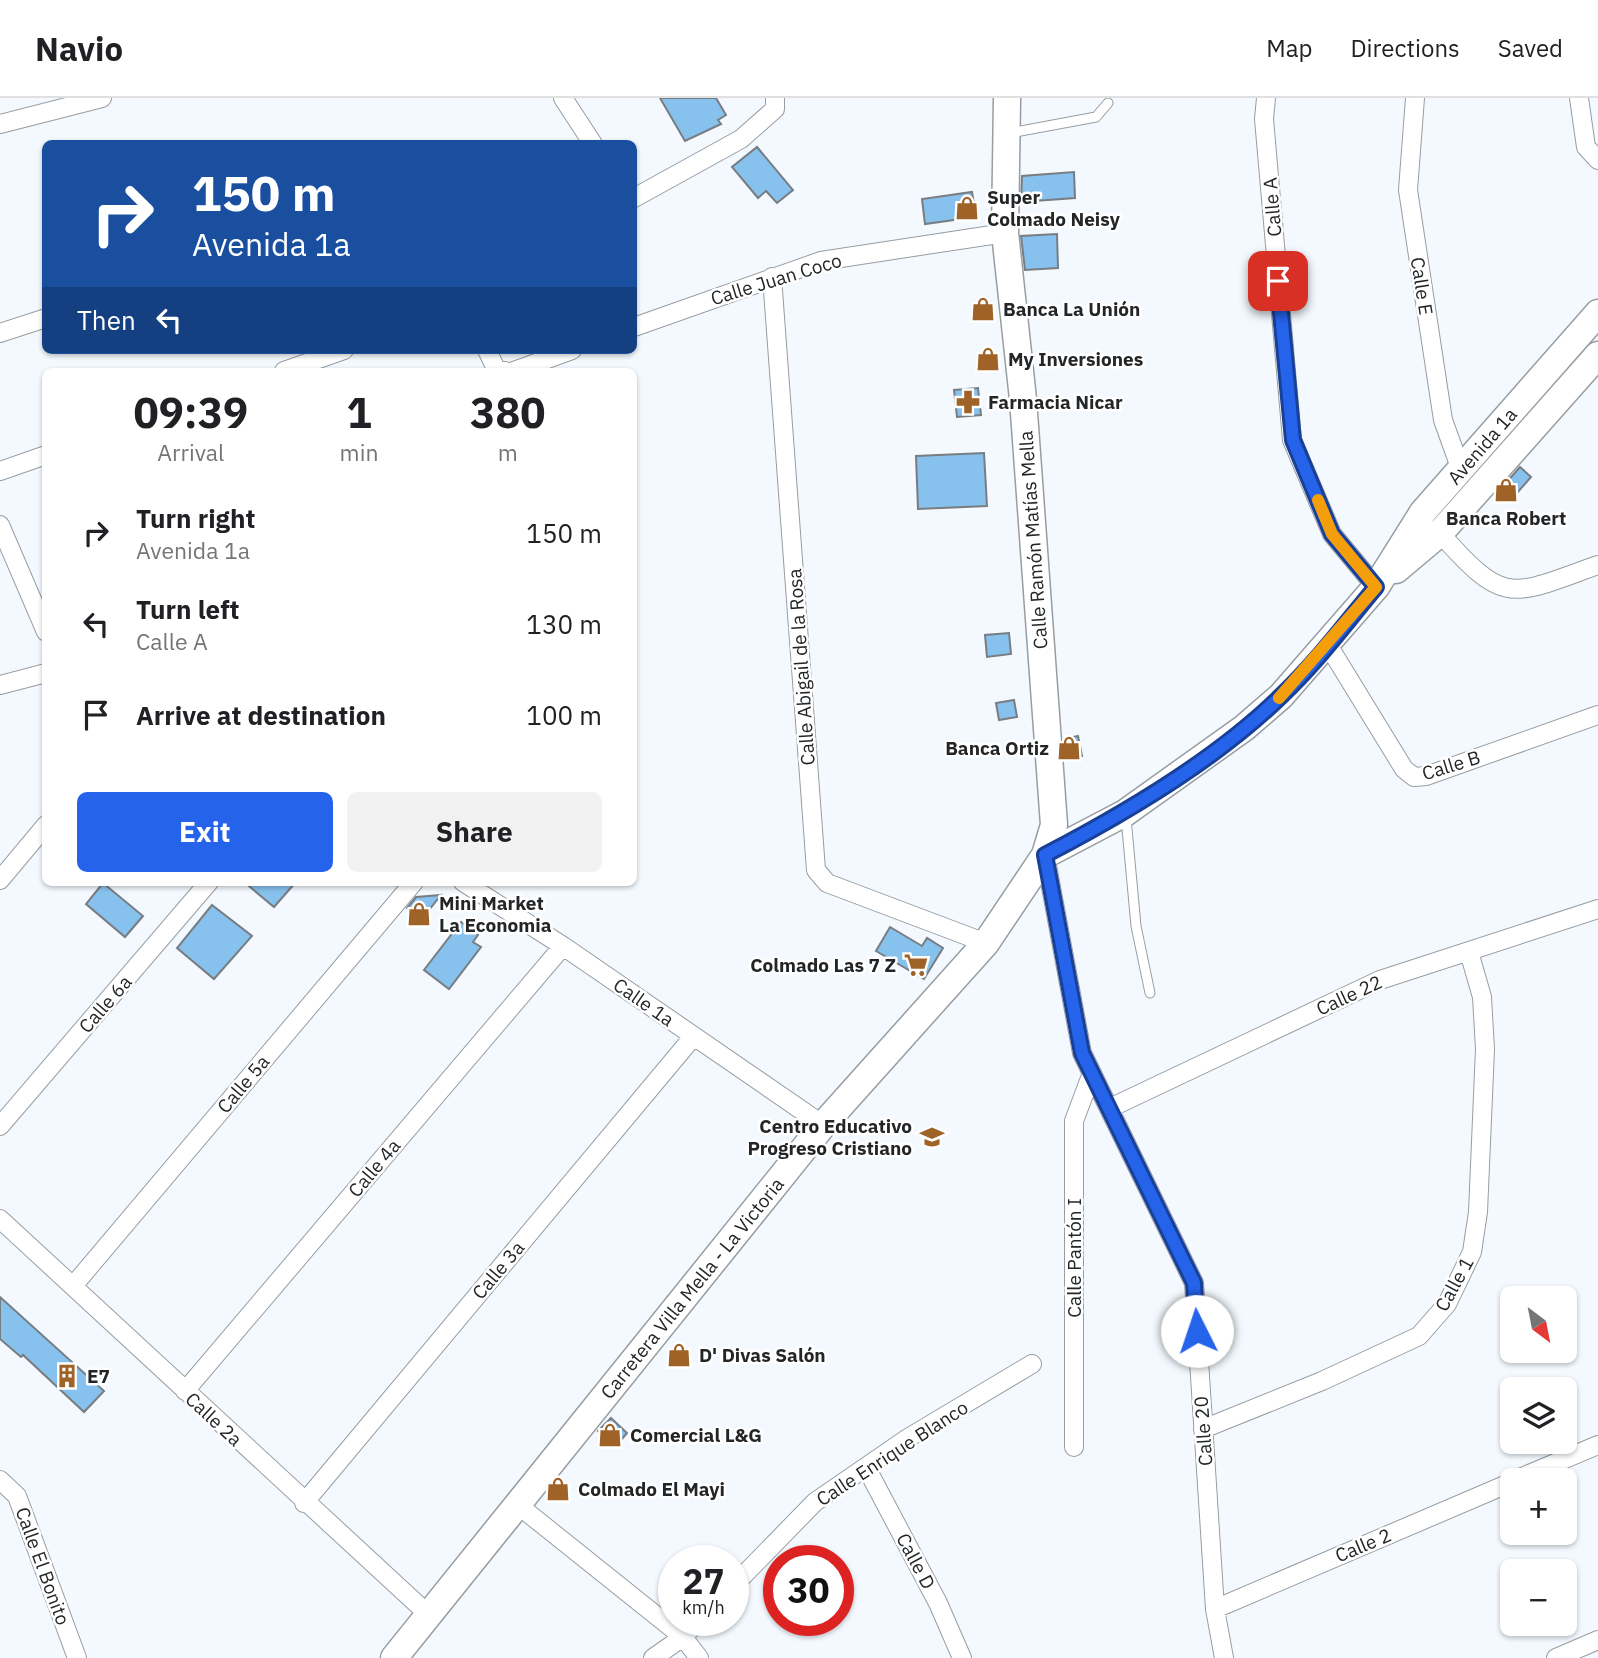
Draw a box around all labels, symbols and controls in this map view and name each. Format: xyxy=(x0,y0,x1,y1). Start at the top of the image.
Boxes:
text: Navio xyxy=(35,27,123,70)
text: Map xyxy=(1266,32,1312,64)
text: Directions xyxy=(1350,32,1460,64)
text: Saved xyxy=(1498,32,1563,64)
text: 150 m xyxy=(192,161,336,224)
icon: right xyxy=(77,168,168,259)
street label: Calle A xyxy=(1257,176,1287,238)
place label: Super Colmado Neisy xyxy=(987,185,1121,231)
shop icon: Super Colmado Neisy xyxy=(953,194,981,222)
text: Avenida 1a xyxy=(192,223,351,265)
street label: Calle Juan Coco xyxy=(708,248,844,310)
pin xyxy=(1248,251,1308,311)
street label: Calle E xyxy=(1406,255,1438,317)
icon: arrive xyxy=(1259,262,1297,300)
shop icon: Banca La Unión xyxy=(969,295,997,323)
place label: Banca La Unión xyxy=(1003,297,1140,321)
icon: left xyxy=(150,301,188,339)
text: Then xyxy=(77,303,136,337)
shop icon: My Inversiones xyxy=(974,345,1002,373)
place label: My Inversiones xyxy=(1008,347,1143,371)
text: 09:39 xyxy=(133,385,248,440)
text: 1 xyxy=(346,385,372,440)
text: 380 xyxy=(470,385,546,440)
pharmacy icon: Farmacia Nicar xyxy=(954,388,982,416)
place label: Farmacia Nicar xyxy=(988,390,1123,414)
street label: Avenida 1a xyxy=(1442,403,1522,489)
street label: Calle Ramón Matías Mella xyxy=(1013,430,1053,650)
text: Arrival xyxy=(157,437,224,467)
text: min xyxy=(340,437,378,467)
text: m xyxy=(498,437,518,467)
shop icon: Banca Robert xyxy=(1492,476,1520,504)
text: Turn right xyxy=(136,501,255,535)
place label: Banca Robert xyxy=(1446,506,1566,530)
icon: right xyxy=(77,514,115,552)
text: 150 m xyxy=(526,516,602,550)
text: Avenida 1a xyxy=(136,535,250,565)
street label: Calle Abigail de la Rosa xyxy=(782,568,820,766)
text: Turn left xyxy=(136,592,239,626)
icon: left xyxy=(77,605,115,643)
text: 130 m xyxy=(526,607,602,641)
text: Calle A xyxy=(136,626,208,656)
icon: arrive xyxy=(77,696,115,734)
text: Arrive at destination xyxy=(136,698,386,732)
text: 100 m xyxy=(526,698,602,732)
shop icon: Banca Ortiz xyxy=(1055,734,1083,762)
place label: Banca Ortiz xyxy=(945,736,1049,760)
street label: Calle B xyxy=(1419,745,1483,785)
button: Exit xyxy=(77,792,333,872)
button: Share xyxy=(347,792,602,872)
place label: Mini Market La Economia xyxy=(439,891,552,937)
shop icon: Mini Market La Economia xyxy=(405,900,433,928)
supermarket icon: Colmado Las 7 Z xyxy=(902,951,930,979)
place label: Colmado Las 7 Z xyxy=(750,953,896,977)
street label: Calle 22 xyxy=(1312,969,1386,1021)
street label: Calle 6a xyxy=(73,970,137,1038)
street label: Calle 1a xyxy=(609,972,679,1032)
street label: Calle 5a xyxy=(212,1050,274,1118)
place label: Centro Educativo Progreso Cristiano xyxy=(747,1114,912,1160)
school or university icon: Centro Educativo Progreso Cristiano xyxy=(918,1123,946,1151)
street label: Calle 4a xyxy=(343,1134,405,1202)
street label: Carretera Villa Mella - La Victoria xyxy=(595,1172,789,1404)
street label: Calle Pantón I xyxy=(1062,1198,1086,1318)
street label: Calle 3a xyxy=(467,1236,529,1304)
street label: Calle 1 xyxy=(1429,1253,1479,1315)
north arrow xyxy=(1500,1286,1577,1363)
map controls xyxy=(1500,1286,1577,1636)
position arrow xyxy=(1160,1294,1234,1368)
shop icon: D' Divas Salón xyxy=(665,1341,693,1369)
place label: D' Divas Salón xyxy=(699,1343,826,1367)
building icon: E7 xyxy=(53,1362,81,1390)
place label: E7 xyxy=(87,1364,110,1388)
button: layers xyxy=(1500,1377,1577,1454)
street label: Calle 2a xyxy=(181,1387,247,1451)
street label: Calle Enrique Blanco xyxy=(812,1395,972,1511)
street label: Calle 20 xyxy=(1189,1395,1217,1467)
shop icon: Comercial L&G xyxy=(596,1421,624,1449)
place label: Comercial L&G xyxy=(630,1423,762,1447)
button: + xyxy=(1500,1468,1577,1545)
shop icon: Colmado El Mayi xyxy=(544,1475,572,1503)
place label: Colmado El Mayi xyxy=(578,1477,725,1501)
street label: Calle El Bonito xyxy=(11,1504,75,1628)
street label: Calle 2 xyxy=(1331,1523,1395,1567)
street label: Calle D xyxy=(891,1529,941,1593)
speed limit sign: 30 xyxy=(763,1545,854,1636)
text: 27 xyxy=(682,1558,725,1604)
button: − xyxy=(1500,1559,1577,1636)
text: km/h xyxy=(682,1596,725,1619)

